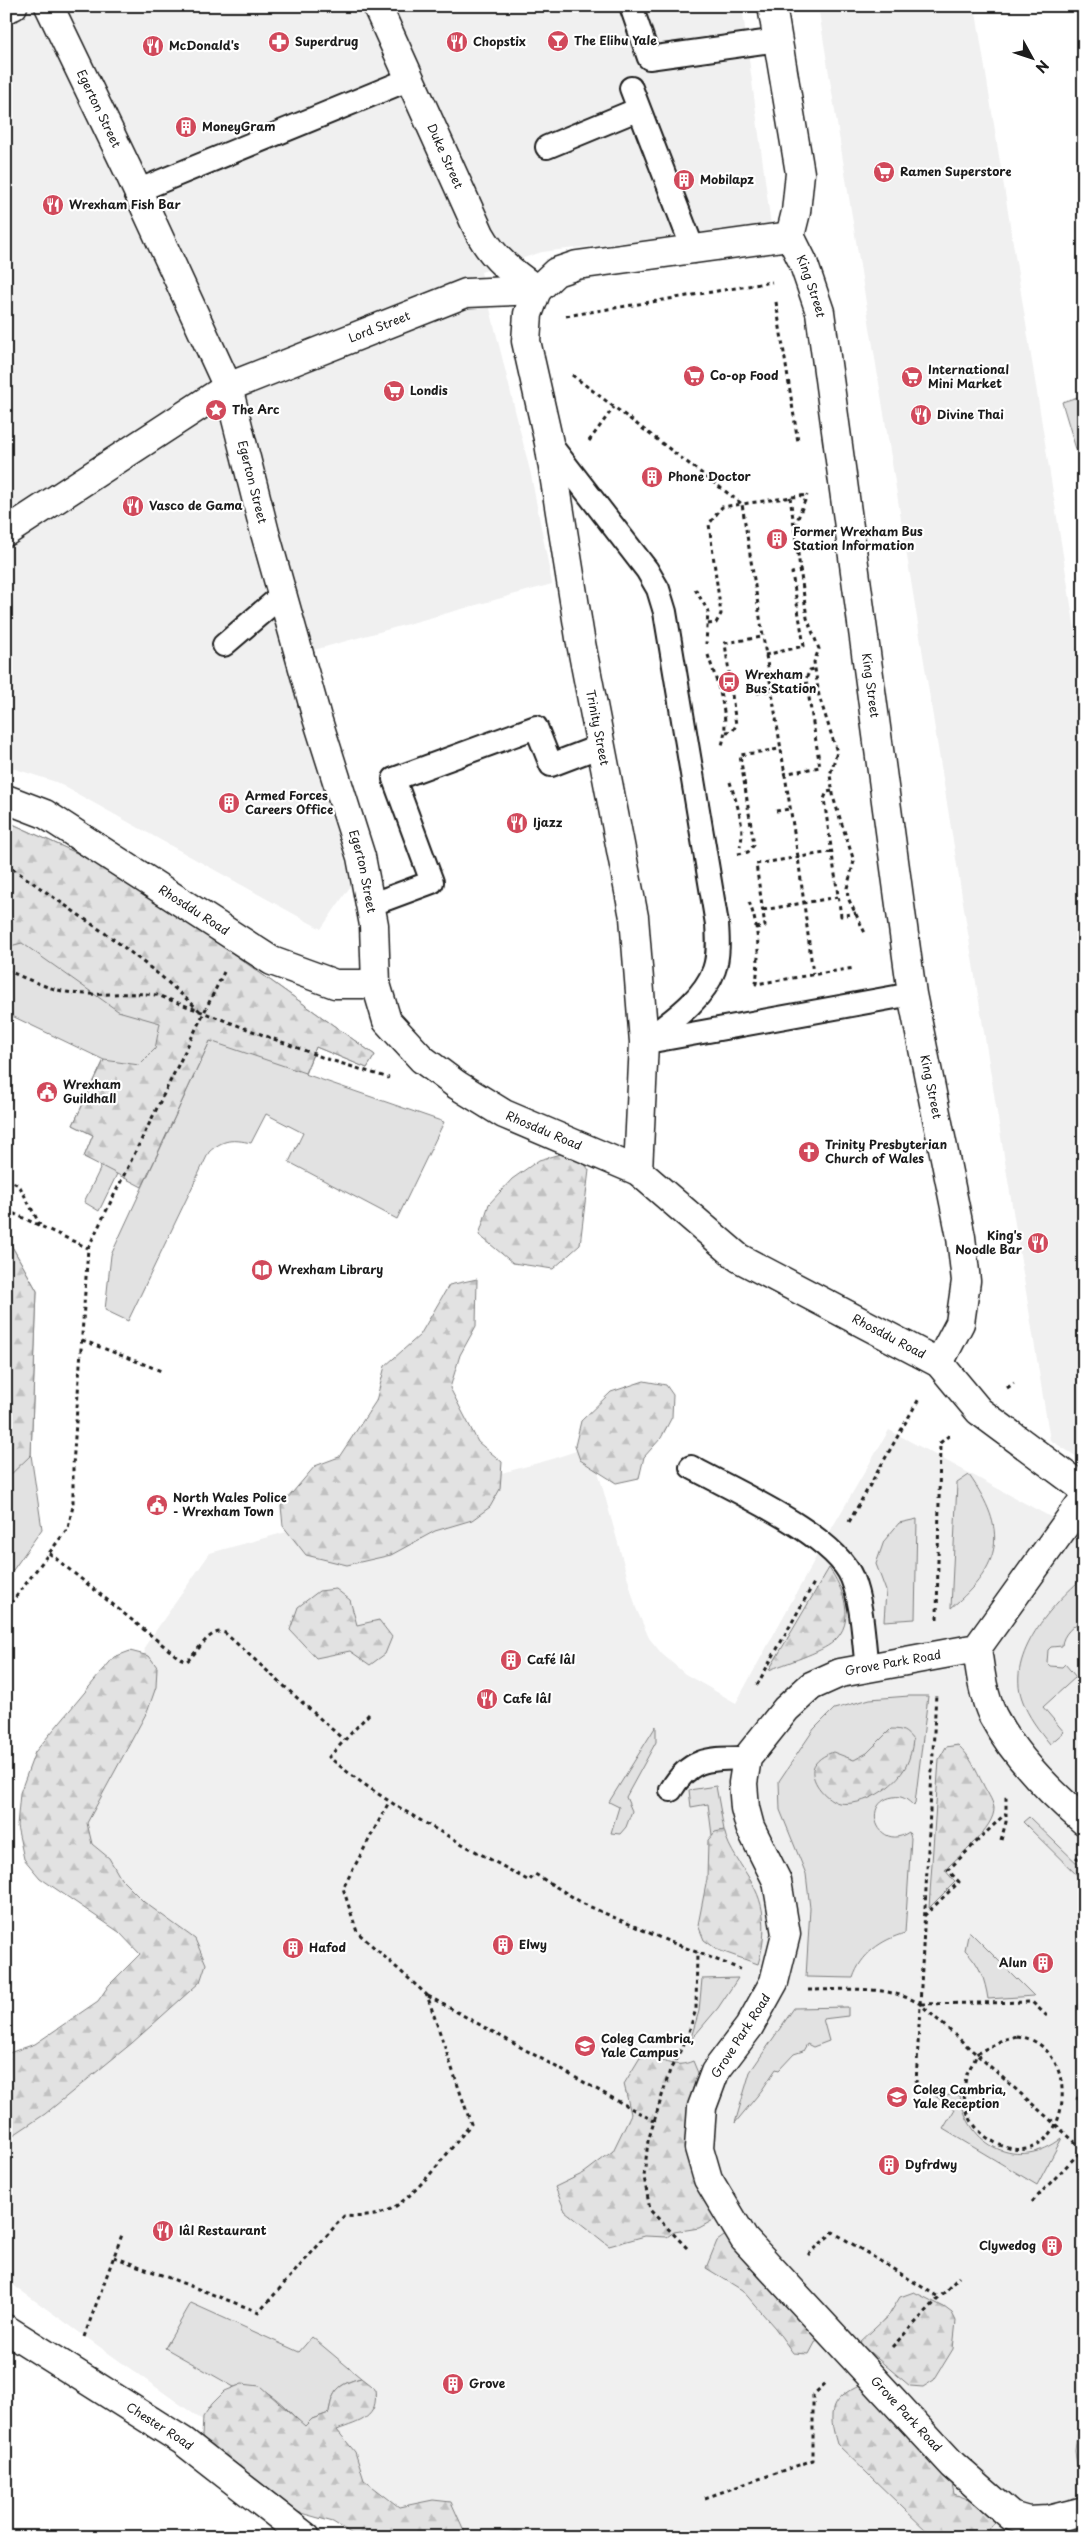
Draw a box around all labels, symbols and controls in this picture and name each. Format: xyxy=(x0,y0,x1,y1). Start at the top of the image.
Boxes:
bar icon: The Elihu Yale xyxy=(546,29,570,53)
pharmacy icon: Superdrug xyxy=(267,30,291,54)
restaurant icon: Chopstix xyxy=(445,30,469,54)
place label: The Elihu Yale xyxy=(574,31,657,49)
place label: Superdrug xyxy=(295,32,358,50)
place label: Chopstix xyxy=(473,32,526,50)
north arrow xyxy=(1008,32,1058,82)
restaurant icon: McDonald's xyxy=(141,34,165,58)
place label: McDonald's xyxy=(169,36,239,54)
text: N xyxy=(1031,56,1054,78)
street label: Egerton Street xyxy=(73,66,126,151)
building icon: MoneyGram xyxy=(174,115,198,139)
place label: MoneyGram xyxy=(202,117,275,135)
street label: Duke Street xyxy=(423,121,468,191)
supermarket icon: Ramen Superstore xyxy=(872,160,896,184)
place label: Ramen Superstore xyxy=(900,162,1012,180)
building icon: Mobilapz xyxy=(672,168,696,192)
place label: Mobilapz xyxy=(700,170,754,188)
restaurant icon: Wrexham Fish Bar xyxy=(41,193,65,217)
place label: Wrexham Fish Bar xyxy=(69,195,182,213)
street label: King Street xyxy=(793,251,831,318)
street label: Lord Street xyxy=(346,306,413,347)
place label: International Mini Market xyxy=(928,360,1009,392)
supermarket icon: Co-op Food xyxy=(682,364,706,388)
supermarket icon: International Mini Market xyxy=(900,365,924,389)
place label: Co-op Food xyxy=(710,366,779,384)
supermarket icon: Londis xyxy=(382,379,406,403)
place label: Londis xyxy=(410,381,448,399)
place icon: The Arc xyxy=(204,398,228,422)
place label: The Arc xyxy=(232,400,280,418)
restaurant icon: Divine Thai xyxy=(909,403,933,427)
place label: Divine Thai xyxy=(937,405,1004,423)
street label: Egerton Street xyxy=(234,438,272,525)
building icon: Phone Doctor xyxy=(640,465,664,489)
place label: Phone Doctor xyxy=(668,467,752,485)
restaurant icon: Vasco de Gama xyxy=(121,494,145,518)
place label: Vasco de Gama xyxy=(149,496,243,514)
place label: Former Wrexham Bus Station Information xyxy=(793,522,923,554)
building icon: Former Wrexham Bus Station Information xyxy=(765,527,789,551)
street label: King Street xyxy=(858,652,885,719)
place label: Wrexham Bus Station xyxy=(745,665,816,697)
bus stop icon: Wrexham Bus Station xyxy=(717,670,741,694)
street label: Trinity Street xyxy=(582,688,614,767)
place label: Armed Forces Careers Office xyxy=(245,786,333,818)
building icon: Armed Forces Careers Office xyxy=(217,791,241,815)
restaurant icon: Ijazz xyxy=(505,811,529,835)
place label: Ijazz xyxy=(533,813,563,831)
street label: Egerton Street xyxy=(345,827,382,915)
street label: Rhosddu Road xyxy=(155,880,233,939)
street label: King Street xyxy=(916,1053,947,1120)
place label: Wrexham Guildhall xyxy=(63,1075,121,1107)
public building icon: Wrexham Guildhall xyxy=(35,1080,59,1104)
street label: Rhosddu Road xyxy=(503,1106,585,1154)
place label: Trinity Presbyterian Church of Wales xyxy=(825,1135,947,1167)
church icon: Trinity Presbyterian Church of Wales xyxy=(797,1140,821,1164)
place label: King's Noodle Bar xyxy=(955,1226,1023,1258)
restaurant icon: King's Noodle Bar xyxy=(1026,1231,1050,1255)
library icon: Wrexham Library xyxy=(250,1258,274,1282)
place label: Wrexham Library xyxy=(278,1260,383,1278)
street label: Rhosddu Road xyxy=(849,1309,929,1363)
place label: North Wales Police - Wrexham Town xyxy=(173,1488,287,1520)
public building icon: North Wales Police - Wrexham Town xyxy=(145,1493,169,1517)
street label: Grove Park Road xyxy=(843,1645,942,1679)
building icon: Café Iâl xyxy=(499,1648,523,1672)
place label: Café Iâl xyxy=(527,1650,576,1668)
restaurant icon: Cafe Iâl xyxy=(475,1687,499,1711)
place label: Cafe Iâl xyxy=(503,1689,552,1707)
building icon: Elwy xyxy=(491,1933,515,1957)
place label: Elwy xyxy=(519,1935,547,1953)
building icon: Hafod xyxy=(281,1936,305,1960)
place label: Hafod xyxy=(309,1938,347,1956)
building icon: Alun xyxy=(1031,1951,1055,1975)
place label: Alun xyxy=(999,1953,1027,1971)
street label: Grove Park Road xyxy=(706,1990,774,2081)
place label: Coleg Cambria, Yale Campus xyxy=(601,2029,694,2061)
school or university icon: Coleg Cambria, Yale Campus xyxy=(573,2034,597,2058)
place label: Coleg Cambria, Yale Reception xyxy=(913,2080,1006,2112)
school or university icon: Coleg Cambria, Yale Reception xyxy=(885,2085,909,2109)
building icon: Dyfrdwy xyxy=(877,2153,901,2177)
place label: Dyfrdwy xyxy=(905,2155,957,2173)
restaurant icon: Iâl Restaurant xyxy=(151,2219,175,2243)
place label: Iâl Restaurant xyxy=(179,2221,267,2239)
building icon: Clywedog xyxy=(1040,2234,1064,2258)
place label: Clywedog xyxy=(979,2236,1036,2254)
building icon: Grove xyxy=(441,2372,465,2396)
street label: Grove Park Road xyxy=(867,2372,946,2455)
place label: Grove xyxy=(469,2374,506,2392)
street label: Chester Road xyxy=(123,2397,198,2454)

